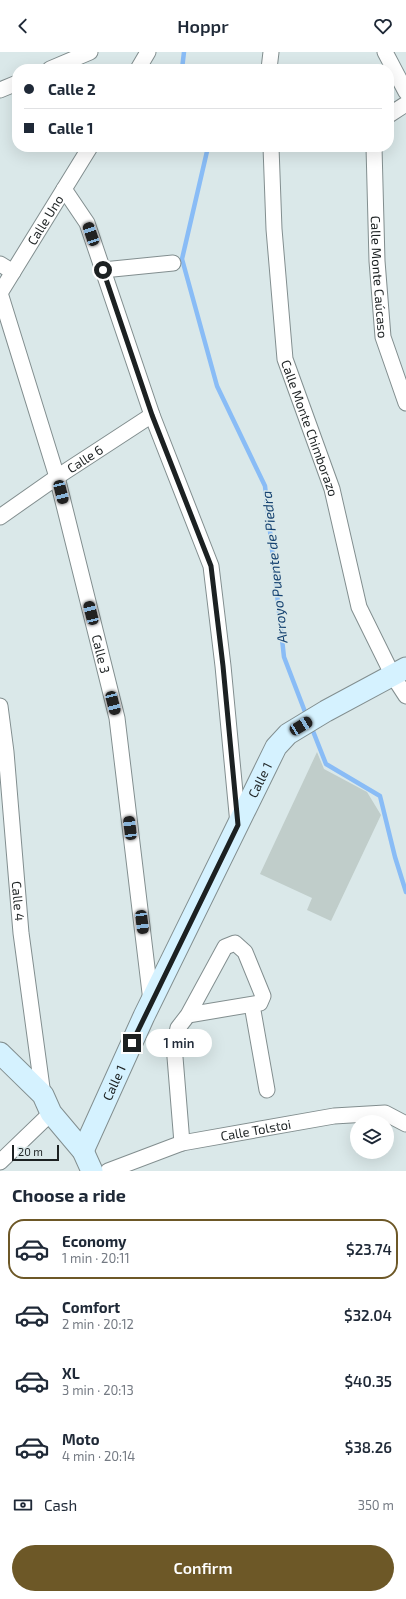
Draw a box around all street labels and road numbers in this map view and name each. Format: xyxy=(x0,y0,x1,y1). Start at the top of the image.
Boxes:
street label: Calle Uno xyxy=(24,192,67,248)
street label: Calle Monte Caúcaso xyxy=(368,215,391,339)
street label: Calle Monte Chimborazo xyxy=(278,358,341,498)
street label: Calle 6 xyxy=(64,441,106,476)
street label: Calle 3 xyxy=(89,633,114,675)
street label: Calle 1 xyxy=(244,760,275,800)
street label: Calle 4 xyxy=(9,880,28,922)
street label: Calle 1 xyxy=(99,1062,129,1103)
street label: Calle Tolstoi xyxy=(219,1116,292,1144)

